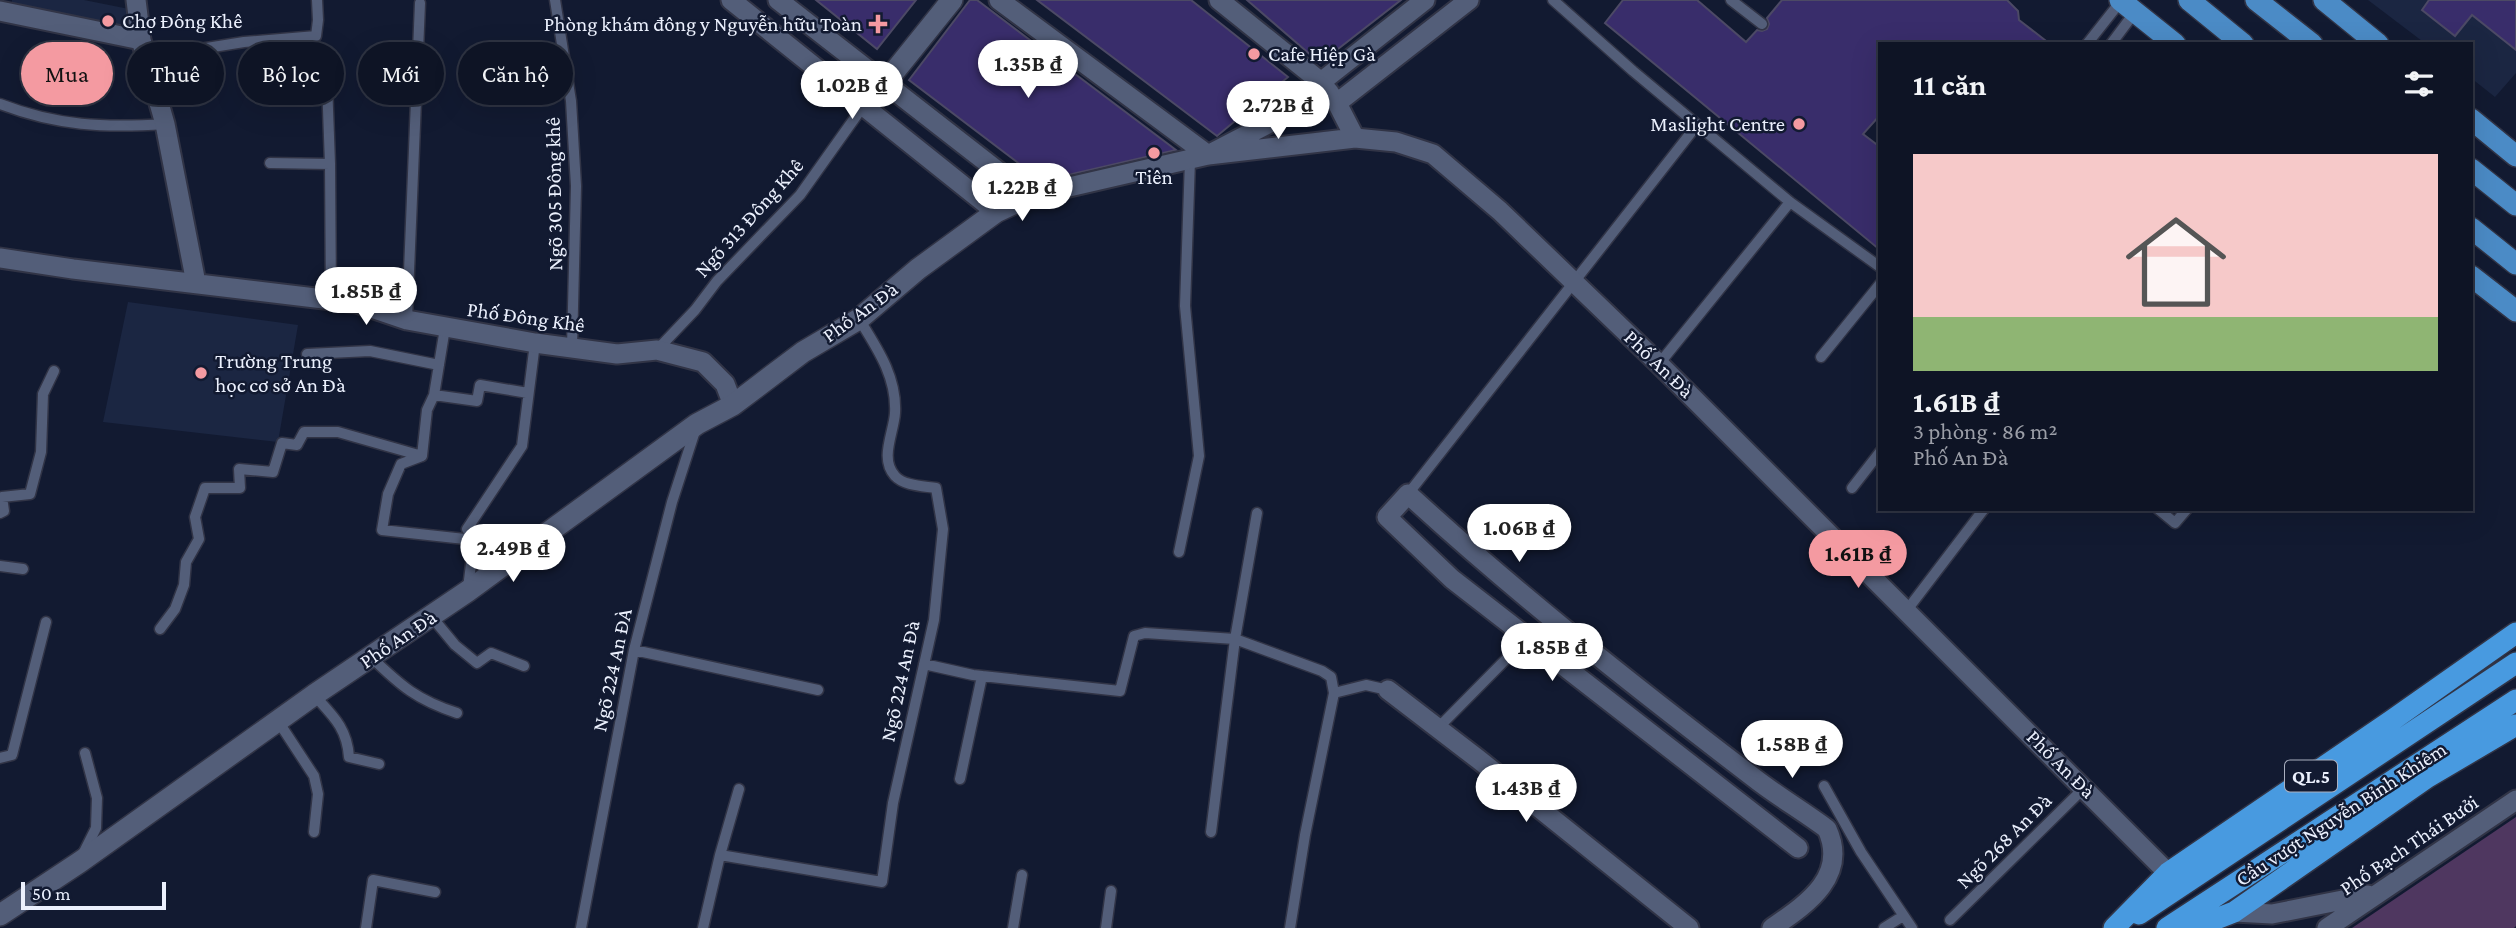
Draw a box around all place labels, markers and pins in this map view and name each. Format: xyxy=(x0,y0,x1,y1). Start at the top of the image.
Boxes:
place label: Chợ Đông Khê xyxy=(122,9,242,33)
place label: Phòng khám đông y Nguyễn hữu Toàn xyxy=(544,12,862,36)
marker: Chợ Đông Khê xyxy=(100,13,116,29)
marker: Phòng khám đông y Nguyễn hữu Toàn xyxy=(868,14,888,34)
pin: 1.35B ₫ xyxy=(963,41,1093,100)
place label: Cafe Hiệp Gà xyxy=(1268,42,1376,66)
marker: Cafe Hiệp Gà xyxy=(1246,46,1262,62)
pin: 1.02B ₫ xyxy=(787,61,917,121)
pin: 2.72B ₫ xyxy=(1213,82,1343,141)
place label: Maslight Centre xyxy=(1650,112,1785,136)
marker: Maslight Centre xyxy=(1791,116,1807,132)
marker: Tiên xyxy=(1146,145,1162,161)
pin: 1.22B ₫ xyxy=(957,164,1087,223)
place label: Tiên xyxy=(1135,165,1173,189)
pin: 1.85B ₫ xyxy=(301,268,431,327)
place label: Trường Trung học cơ sở An Đà xyxy=(215,349,346,397)
marker: Trường Trung học cơ sở An Đà xyxy=(193,365,209,381)
pin: 1.06B ₫ xyxy=(1454,504,1584,564)
pin: 2.49B ₫ xyxy=(448,524,578,584)
pin: 1.61B ₫ xyxy=(1793,530,1923,590)
pin: 1.85B ₫ xyxy=(1487,624,1617,683)
pin: 1.58B ₫ xyxy=(1727,720,1857,780)
pin: 1.43B ₫ xyxy=(1461,764,1591,824)

